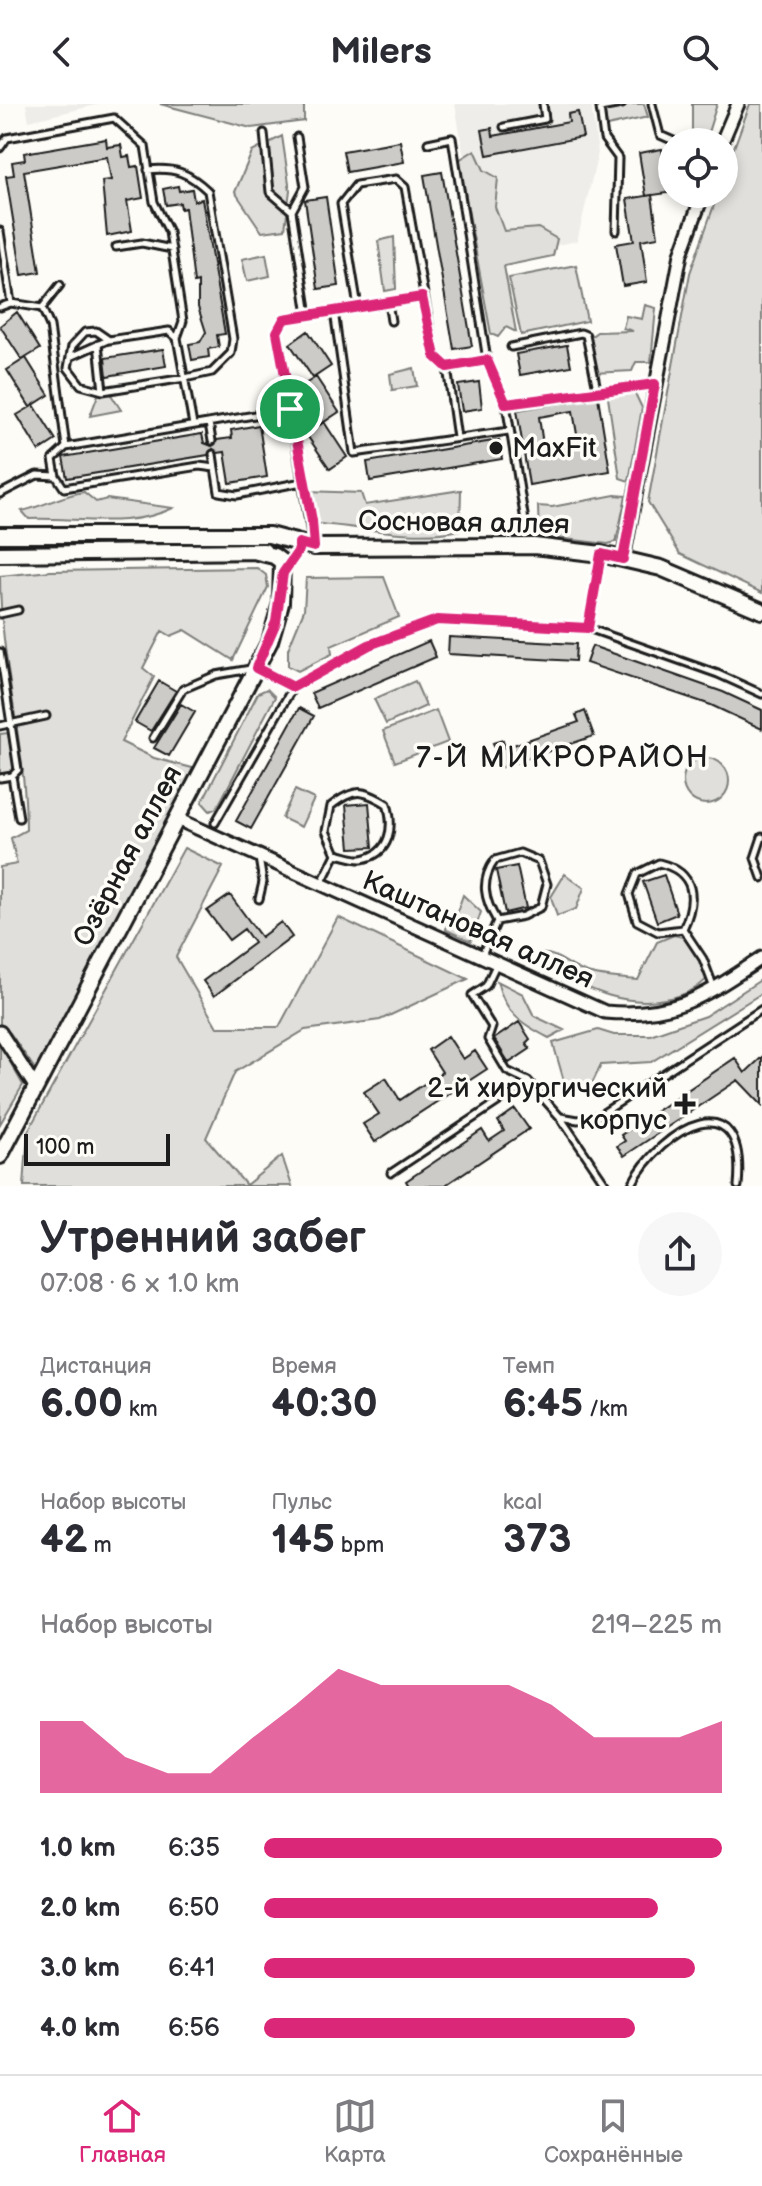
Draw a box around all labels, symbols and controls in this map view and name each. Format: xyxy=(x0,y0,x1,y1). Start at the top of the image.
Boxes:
icon: back xyxy=(40,30,84,74)
icon: search xyxy=(678,30,722,74)
text: Milers xyxy=(330,31,432,74)
map controls xyxy=(658,128,738,208)
button: locate xyxy=(658,128,738,208)
pin xyxy=(256,375,324,443)
icon: arrive xyxy=(268,387,312,431)
place label: MaxFit xyxy=(512,432,597,465)
marker: MaxFit xyxy=(487,439,505,457)
street label: Сосновая аллея xyxy=(358,505,570,541)
district label: 7-Й МИКРОРАЙОН xyxy=(416,740,710,776)
street label: Озёрная аллея xyxy=(67,760,189,952)
street label: Каштановая аллея xyxy=(357,864,599,996)
place label: 2-й хирургический корпус xyxy=(427,1072,667,1137)
marker: 2-й хирургический корпус xyxy=(674,1093,696,1115)
scale bar xyxy=(24,1130,170,1166)
text: 100 m xyxy=(36,1134,95,1161)
text: Утренний забег xyxy=(40,1212,366,1265)
button: share xyxy=(638,1212,722,1296)
text: 07:08 · 6 × 1.0 km xyxy=(40,1269,240,1300)
text: Дистанция xyxy=(40,1353,151,1380)
text: Время xyxy=(271,1353,337,1380)
text: Темп xyxy=(503,1353,555,1380)
text: 6.00 xyxy=(40,1380,123,1428)
text: 40:30 xyxy=(271,1380,378,1428)
text: 6:45 xyxy=(503,1380,583,1428)
text: km xyxy=(123,1396,158,1423)
text: /km xyxy=(583,1396,628,1423)
text: Набор высоты xyxy=(40,1489,186,1516)
text: Пульс xyxy=(271,1489,332,1516)
text: kcal xyxy=(503,1489,542,1516)
text: 42 xyxy=(40,1516,88,1564)
text: 145 xyxy=(271,1516,335,1564)
text: 373 xyxy=(503,1516,571,1564)
text: m xyxy=(88,1532,112,1559)
text: bpm xyxy=(335,1532,384,1559)
text: Набор высоты xyxy=(40,1610,213,1641)
text: 219–225 m xyxy=(591,1610,722,1641)
text: 1.0 km xyxy=(40,1833,116,1864)
text: 6:35 xyxy=(168,1833,220,1864)
text: 2.0 km xyxy=(40,1893,120,1924)
text: 6:50 xyxy=(168,1893,219,1924)
text: 3.0 km xyxy=(40,1953,120,1984)
text: 6:41 xyxy=(168,1953,215,1984)
text: 4.0 km xyxy=(40,2013,120,2044)
text: 6:56 xyxy=(168,2013,220,2044)
tab: Главная xyxy=(79,2094,166,2169)
tab: Карта xyxy=(324,2094,386,2169)
tab: Сохранённые xyxy=(544,2094,683,2169)

